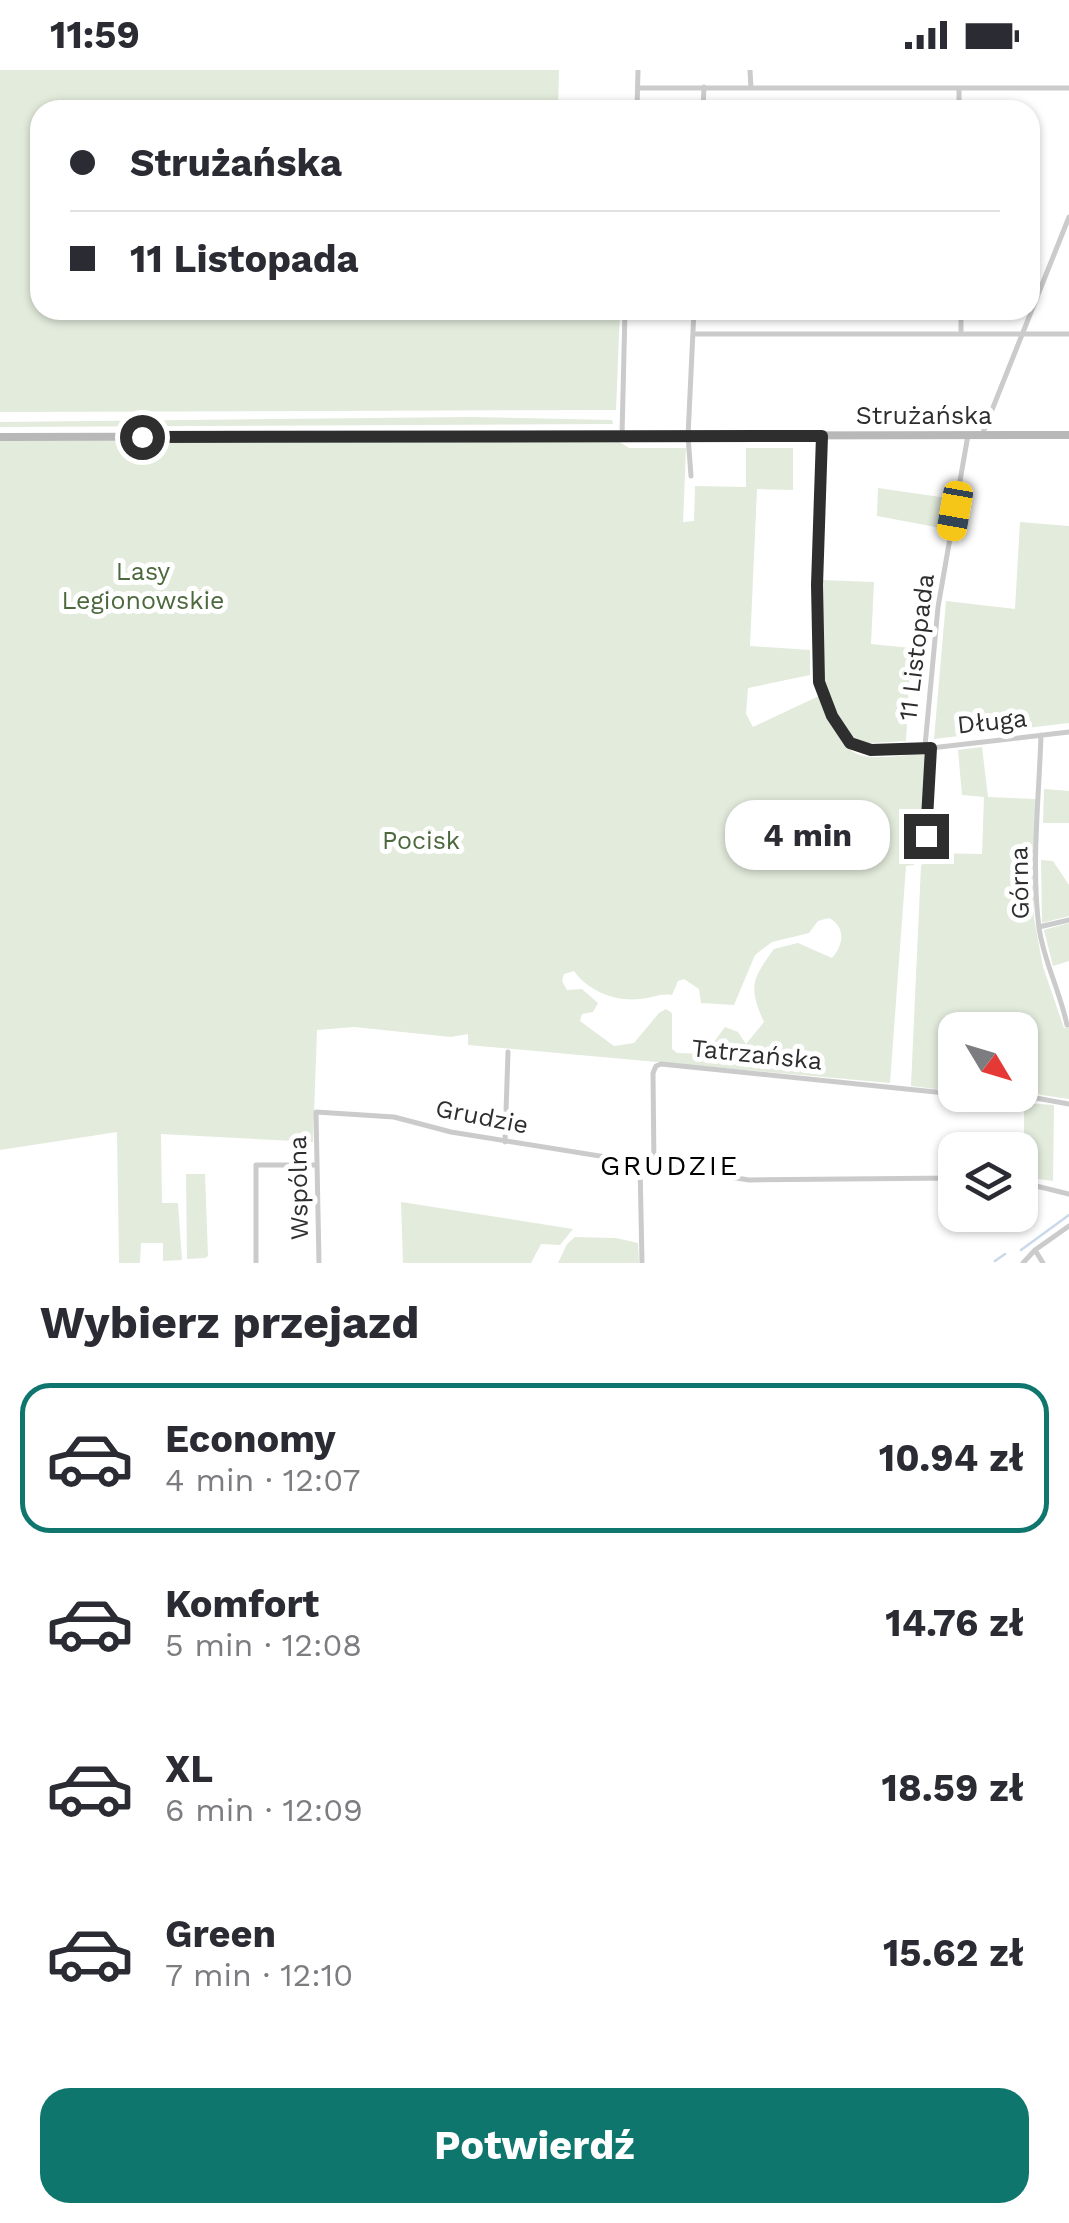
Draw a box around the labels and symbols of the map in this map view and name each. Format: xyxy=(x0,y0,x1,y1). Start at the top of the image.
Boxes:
street label: Strużańska xyxy=(856,401,992,430)
route start xyxy=(120,415,165,460)
car xyxy=(935,479,975,543)
park label: Lasy Legionowskie xyxy=(61,557,225,615)
street label: 11 Listopada xyxy=(893,572,940,722)
street label: Długa xyxy=(956,703,1028,740)
callout: 4 min xyxy=(726,801,891,871)
route end xyxy=(904,814,949,859)
park label: Pocisk xyxy=(382,826,460,855)
street label: Górna xyxy=(1004,846,1035,920)
north arrow xyxy=(938,1012,1038,1112)
street label: Tatrzańska xyxy=(690,1033,824,1076)
street label: Grudzie xyxy=(433,1093,531,1140)
street label: Wspólna xyxy=(283,1136,314,1240)
district label: GRUDZIE xyxy=(600,1149,740,1182)

